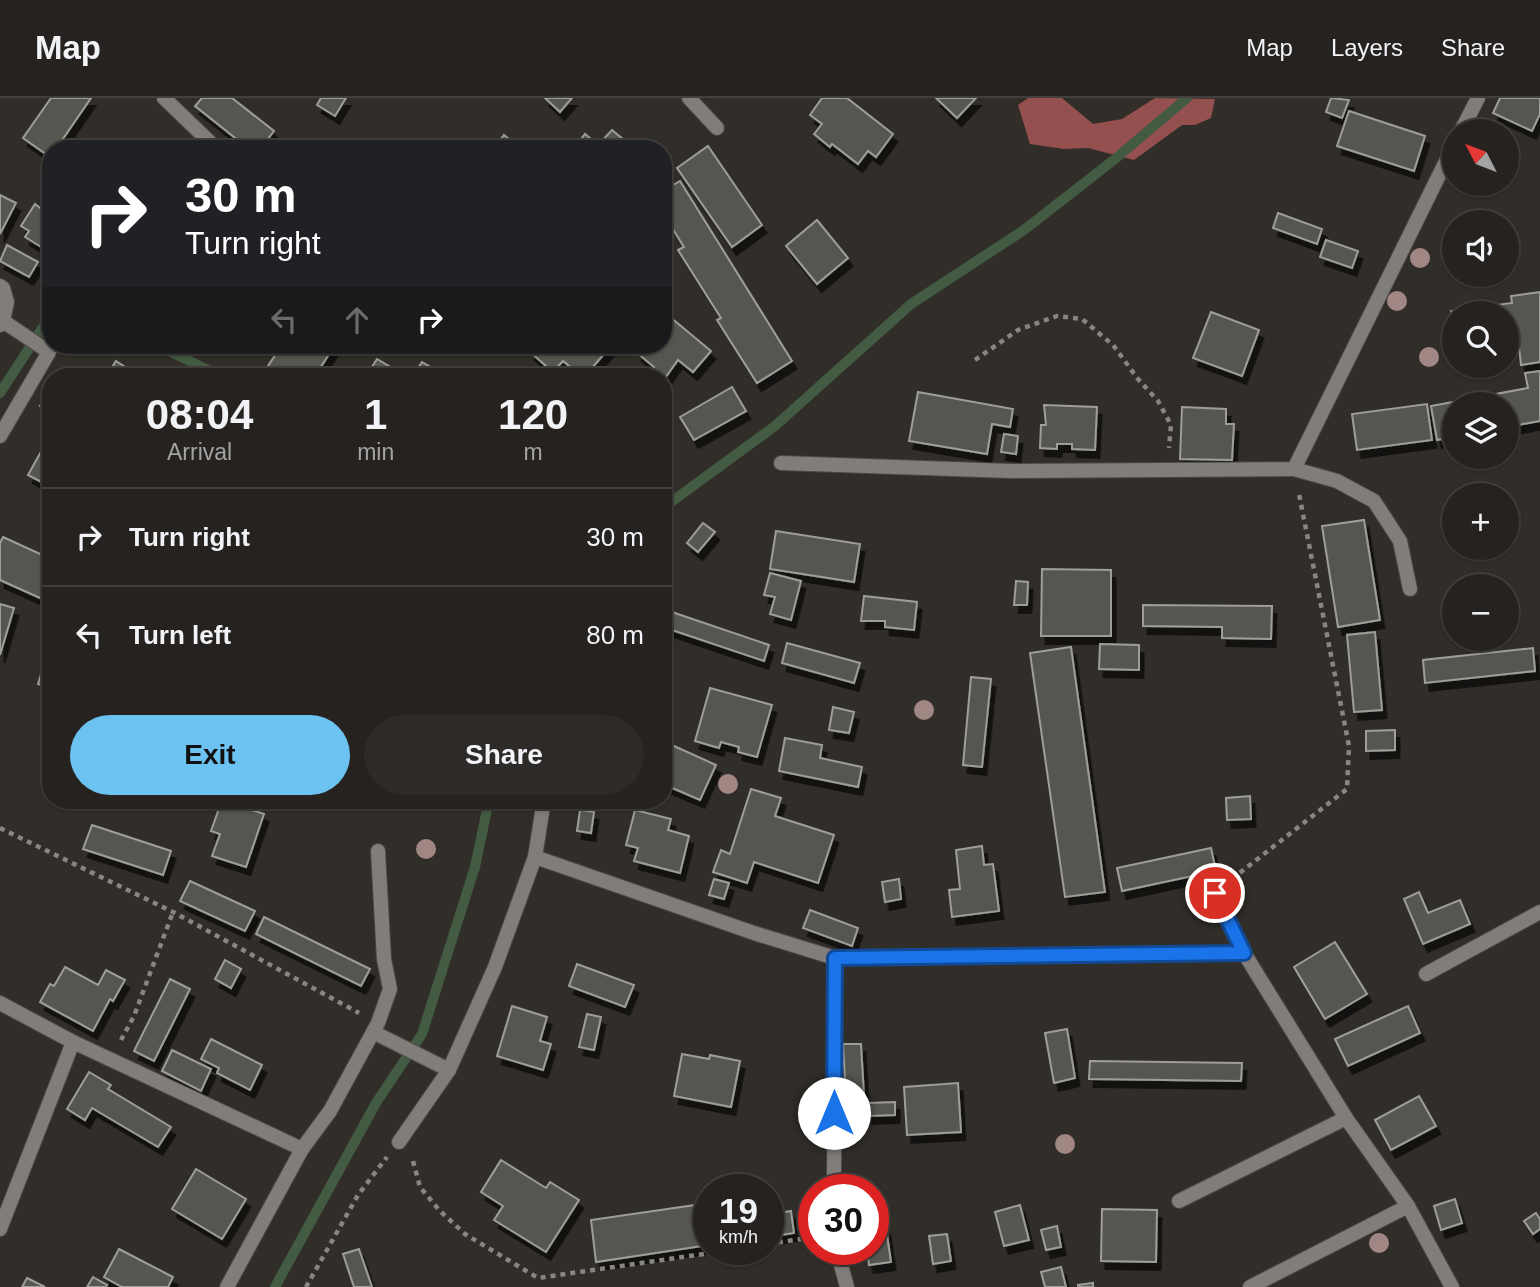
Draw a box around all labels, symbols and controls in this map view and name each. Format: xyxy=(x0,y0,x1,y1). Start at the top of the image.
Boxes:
text: Map xyxy=(35,29,101,66)
text: Map xyxy=(1246,34,1293,61)
text: Layers xyxy=(1331,34,1403,61)
text: Share xyxy=(1441,34,1505,61)
north arrow xyxy=(1442,119,1519,196)
map controls xyxy=(1442,119,1519,651)
icon: right xyxy=(70,168,161,259)
text: 30 m xyxy=(185,168,297,222)
button: sound xyxy=(1442,210,1519,287)
text: Turn right xyxy=(185,225,321,261)
icon: left xyxy=(265,301,303,339)
icon: ahead xyxy=(338,301,376,339)
icon: right xyxy=(411,301,449,339)
button: search xyxy=(1442,301,1519,378)
text: 08:04 xyxy=(146,391,253,438)
text: 1 xyxy=(364,391,387,438)
text: 120 xyxy=(498,391,568,438)
button: layers xyxy=(1442,392,1519,469)
text: Arrival xyxy=(167,439,232,465)
text: min xyxy=(357,439,394,465)
text: m xyxy=(524,439,543,465)
button: + xyxy=(1442,483,1519,560)
icon: right xyxy=(70,518,108,556)
text: Turn right xyxy=(129,522,250,552)
text: 30 m xyxy=(586,522,644,552)
button: − xyxy=(1442,574,1519,651)
icon: left xyxy=(70,616,108,654)
text: Turn left xyxy=(129,620,231,650)
text: 80 m xyxy=(586,620,644,650)
button: Exit xyxy=(70,715,350,795)
button: Share xyxy=(364,715,644,795)
pin xyxy=(1185,863,1245,923)
icon: arrive xyxy=(1196,874,1234,912)
position arrow xyxy=(797,1076,871,1150)
speed limit sign: 30 xyxy=(798,1174,889,1265)
text: 19 xyxy=(719,1191,758,1230)
text: km/h xyxy=(719,1227,758,1247)

